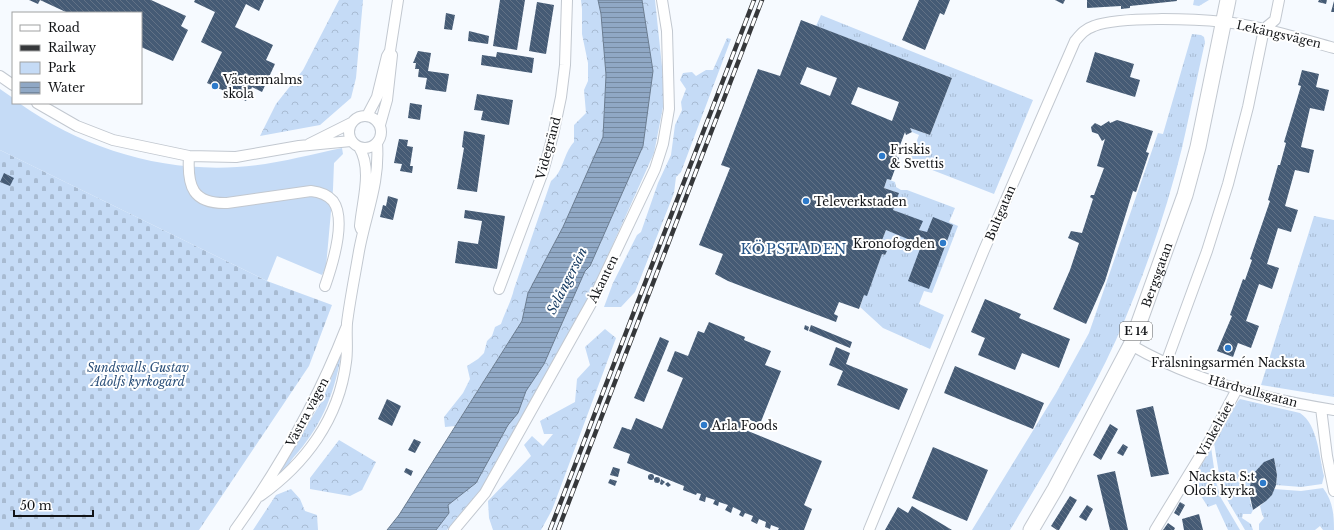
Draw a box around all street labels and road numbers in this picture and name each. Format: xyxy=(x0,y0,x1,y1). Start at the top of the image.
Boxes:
street label: Lekängsvägen xyxy=(1235,17,1323,51)
street label: Videgränd xyxy=(532,115,564,182)
street label: Bultgatan xyxy=(982,183,1018,243)
street label: Bergsgatan xyxy=(1138,240,1175,309)
street label: Åkanten xyxy=(584,252,621,306)
road number: E 14 xyxy=(1120,322,1152,340)
street label: Hårdvallsgatan xyxy=(1207,372,1299,410)
street label: Västra vägen xyxy=(282,375,332,450)
street label: Vinkeltået xyxy=(1193,398,1237,461)

